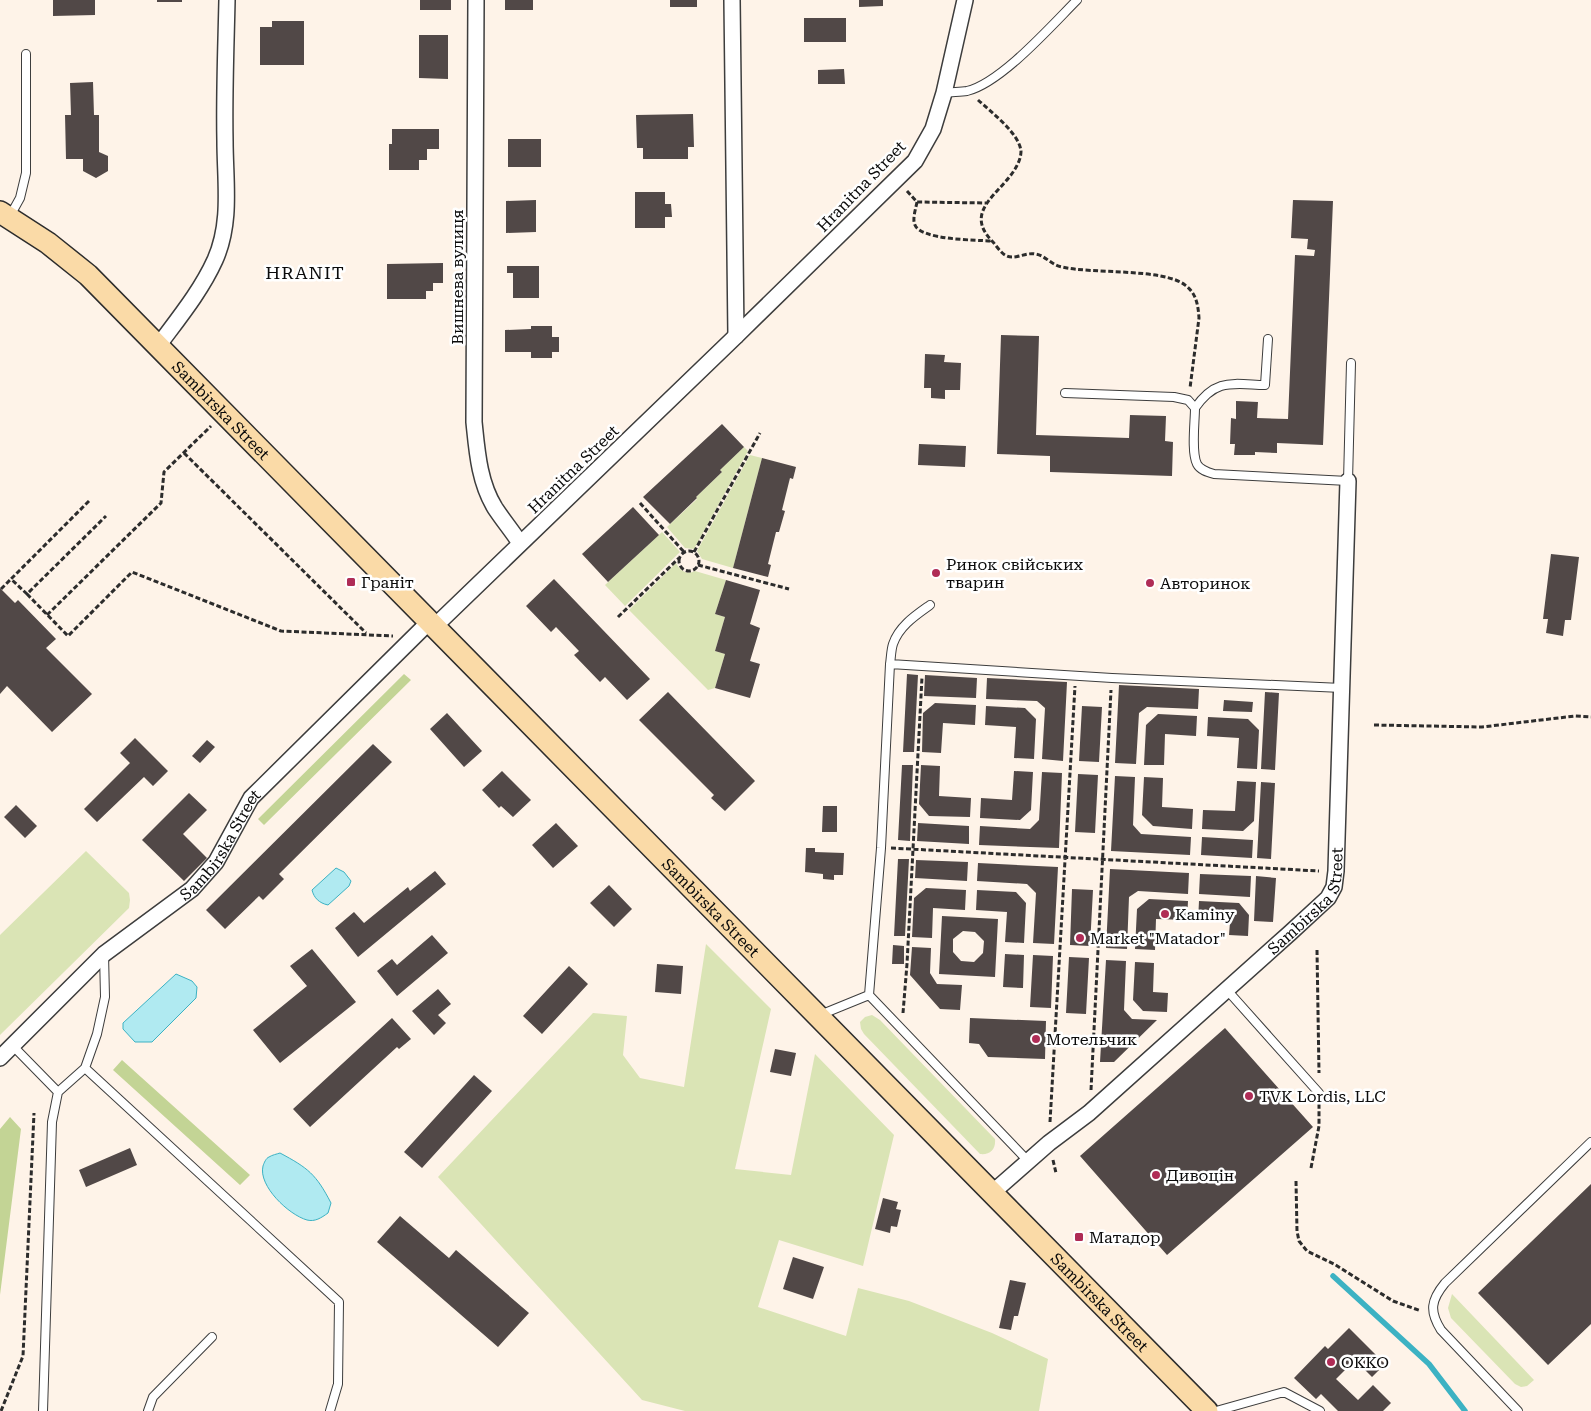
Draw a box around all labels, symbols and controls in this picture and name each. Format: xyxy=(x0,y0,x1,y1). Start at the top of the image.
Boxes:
street label: Hranitna Street xyxy=(813,137,909,236)
street label: Вишнева вулиця xyxy=(448,209,467,345)
district label: HRANIT xyxy=(265,262,345,283)
street label: Sambirska Street xyxy=(168,357,273,464)
street label: Hranitna Street xyxy=(524,421,623,517)
place label: Ринок свійських тварин xyxy=(946,555,1084,592)
marker: Ринок свійських тварин xyxy=(930,567,942,579)
place label: Граніт xyxy=(361,573,414,592)
place label: Авторинок xyxy=(1160,574,1251,593)
marker: Граніт xyxy=(345,576,357,588)
marker: Авторинок xyxy=(1144,577,1156,589)
street label: Sambirska Street xyxy=(176,785,264,905)
street label: Sambirska Street xyxy=(1264,847,1347,959)
street label: Sambirska Street xyxy=(658,854,763,961)
place label: Kaminy xyxy=(1175,905,1235,924)
marker: Kaminy xyxy=(1159,908,1171,920)
place label: Market "Matador" xyxy=(1090,929,1226,948)
marker: Market "Matador" xyxy=(1074,932,1086,944)
place label: Мотельчик xyxy=(1046,1030,1137,1049)
marker: Мотельчик xyxy=(1030,1033,1042,1045)
place label: TVK Lordis, LLC xyxy=(1259,1087,1386,1106)
marker: TVK Lordis, LLC xyxy=(1243,1090,1255,1102)
place label: Дивоцін xyxy=(1166,1166,1234,1185)
marker: Дивоцін xyxy=(1150,1169,1162,1181)
place label: Матадор xyxy=(1089,1228,1161,1247)
marker: Матадор xyxy=(1073,1231,1085,1243)
street label: Sambirska Street xyxy=(1047,1249,1152,1356)
place label: OKKO xyxy=(1341,1353,1389,1372)
marker: OKKO xyxy=(1325,1356,1337,1368)

